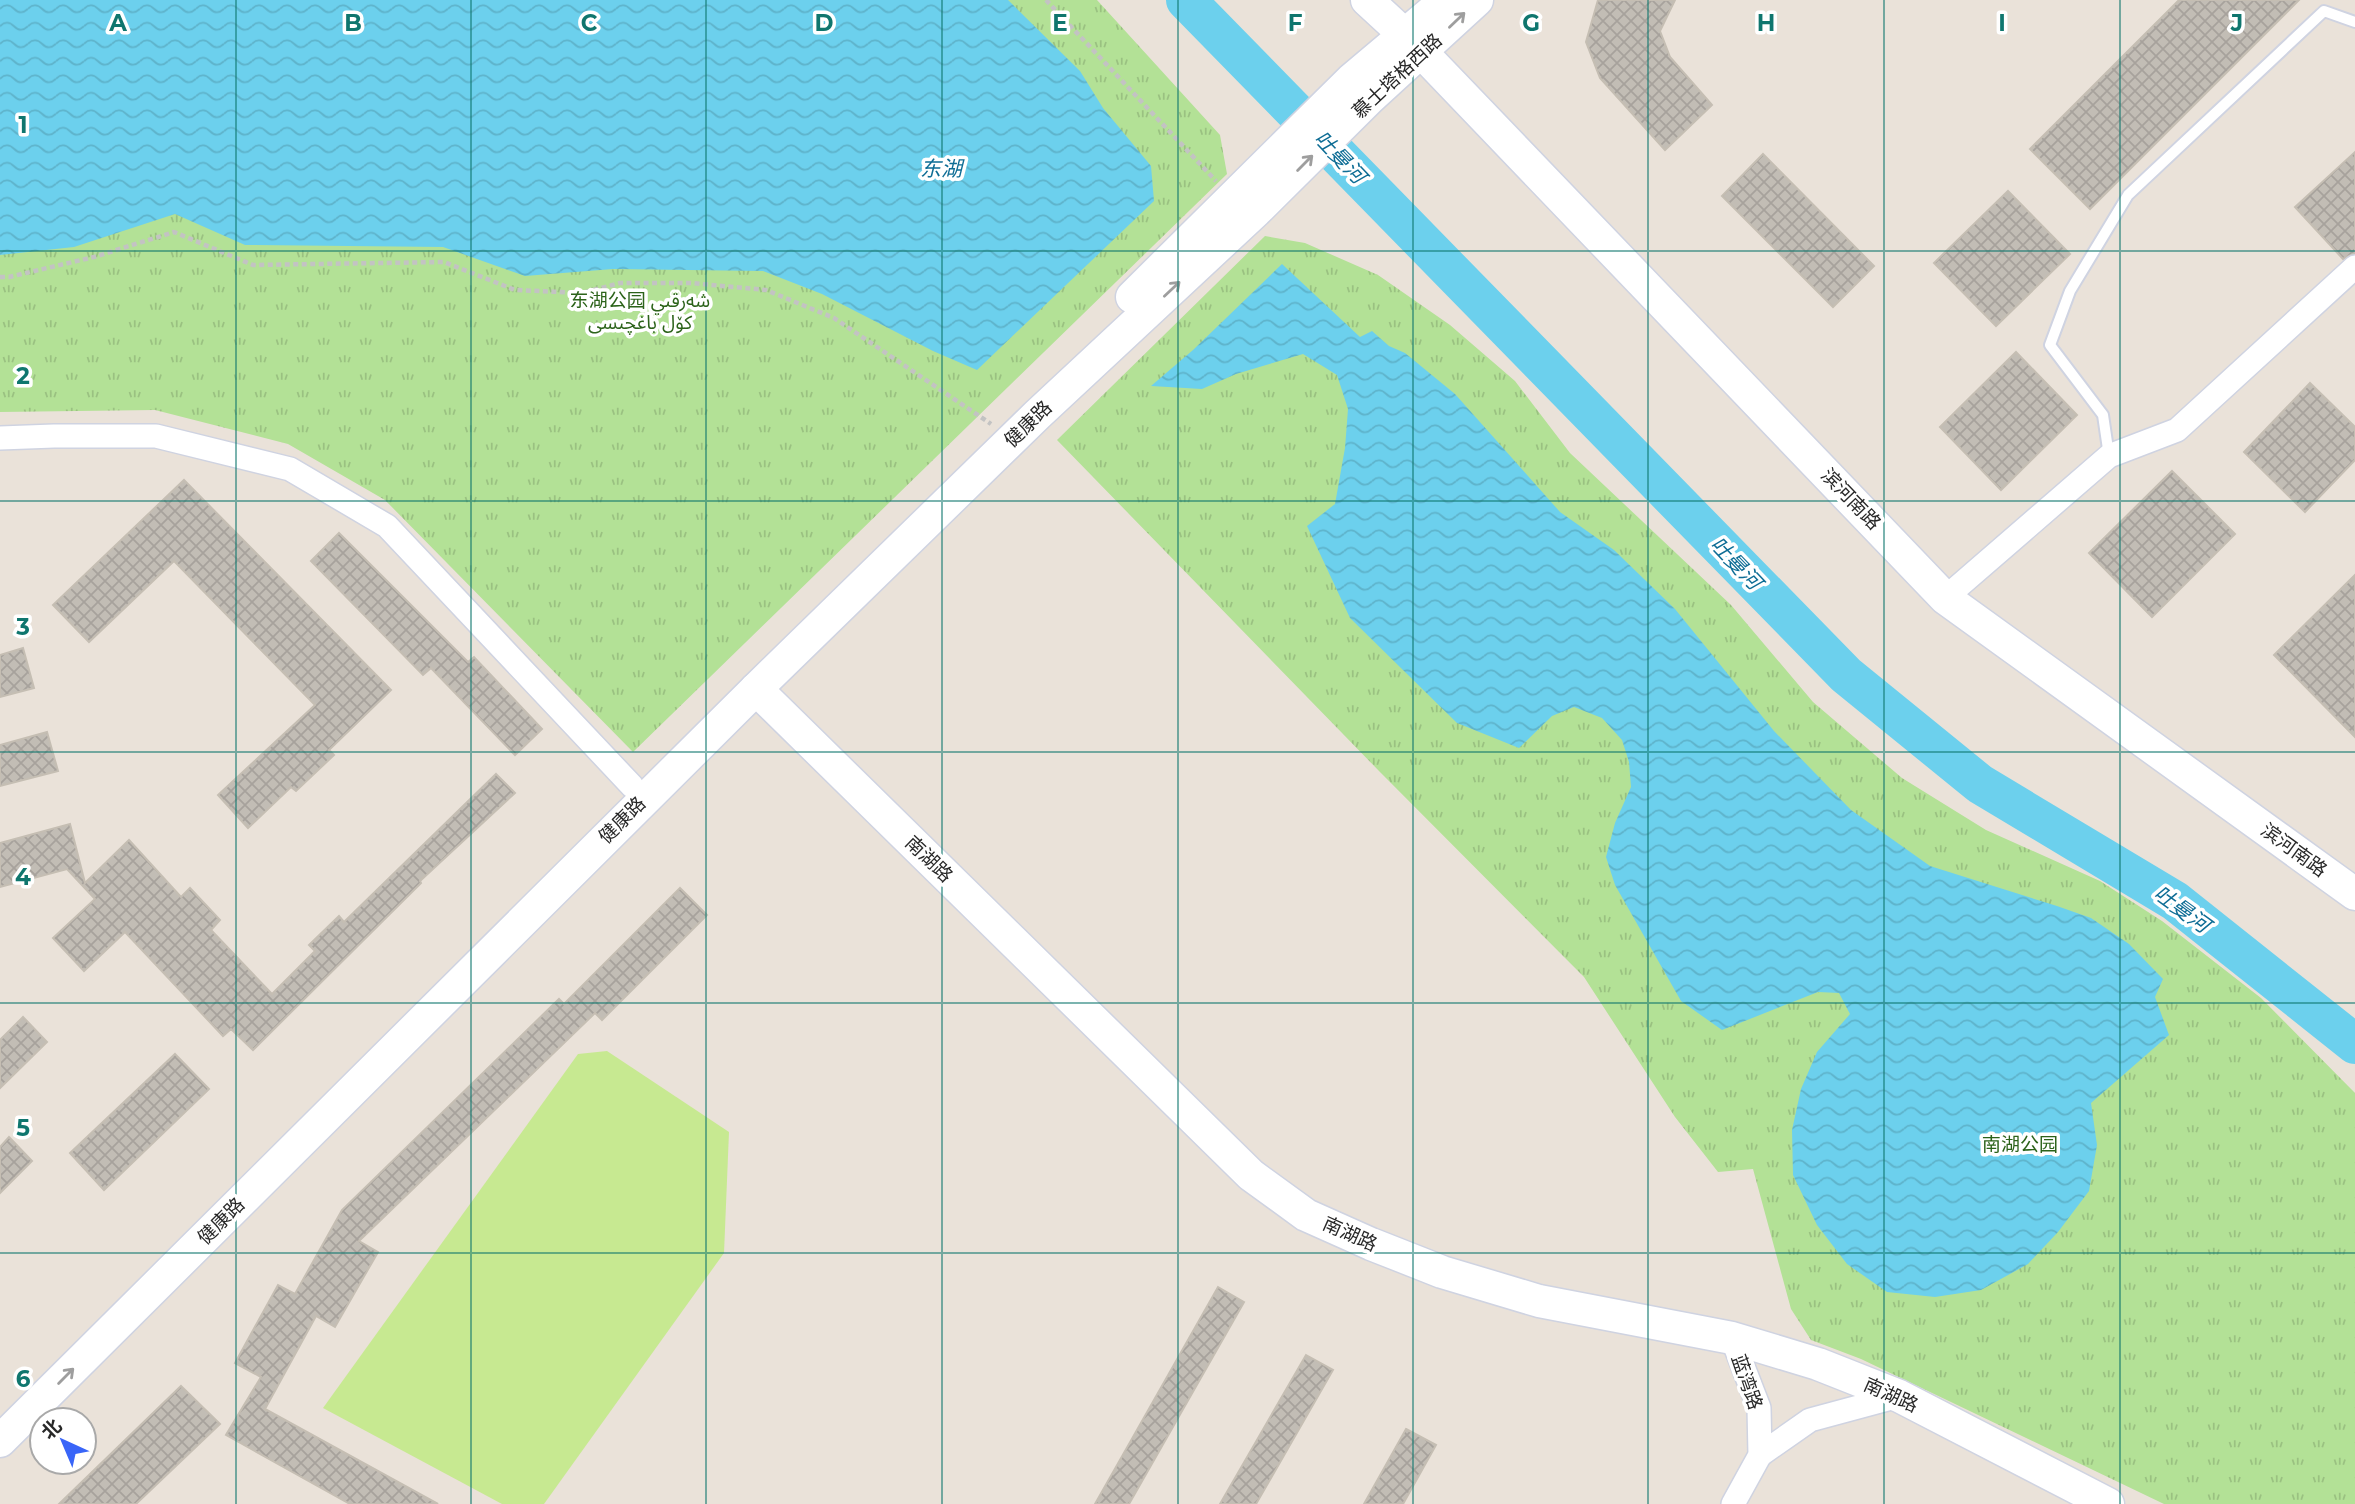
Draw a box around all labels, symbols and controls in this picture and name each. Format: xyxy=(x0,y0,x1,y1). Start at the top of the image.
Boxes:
text: A xyxy=(108,9,127,37)
text: B xyxy=(344,9,362,37)
text: C xyxy=(581,9,598,37)
text: D xyxy=(815,9,834,37)
text: E xyxy=(1052,9,1068,37)
text: F xyxy=(1288,9,1303,37)
text: G xyxy=(1522,9,1540,37)
text: H xyxy=(1757,9,1775,37)
text: I xyxy=(1998,9,2006,37)
text: J xyxy=(2230,9,2243,37)
one-way arrow xyxy=(1448,11,1465,28)
street label: 慕士塔格西路 xyxy=(1347,29,1447,123)
text: 1 xyxy=(18,111,28,139)
water label: 吐曼河 xyxy=(1309,126,1374,191)
one-way arrow xyxy=(1296,155,1313,172)
water label: 东湖 xyxy=(920,156,965,181)
one-way arrow xyxy=(1163,281,1180,298)
park label: 东湖公园 شەرقىي كۆل باغچىسى xyxy=(570,289,710,335)
text: 2 xyxy=(16,362,30,390)
street label: 健康路 xyxy=(1000,396,1056,452)
street label: 滨河南路 xyxy=(1816,464,1886,534)
water label: 吐曼河 xyxy=(1705,532,1770,597)
text: 3 xyxy=(15,613,30,641)
street label: 健康路 xyxy=(594,792,650,848)
street label: 滨河南路 xyxy=(2256,818,2332,882)
street label: 南湖路 xyxy=(901,831,957,887)
text: 4 xyxy=(15,863,31,891)
water label: 吐曼河 xyxy=(2149,880,2218,940)
text: 5 xyxy=(16,1114,30,1142)
park label: 南湖公园 xyxy=(1982,1133,2058,1156)
street label: 健康路 xyxy=(193,1193,249,1249)
street label: 南湖路 xyxy=(1319,1212,1381,1256)
street label: 蓝湾路 xyxy=(1727,1351,1767,1413)
text: 6 xyxy=(16,1365,31,1393)
one-way arrow xyxy=(57,1367,74,1384)
street label: 南湖路 xyxy=(1860,1373,1922,1417)
north arrow xyxy=(28,1406,98,1476)
text: 北 xyxy=(37,1414,66,1444)

